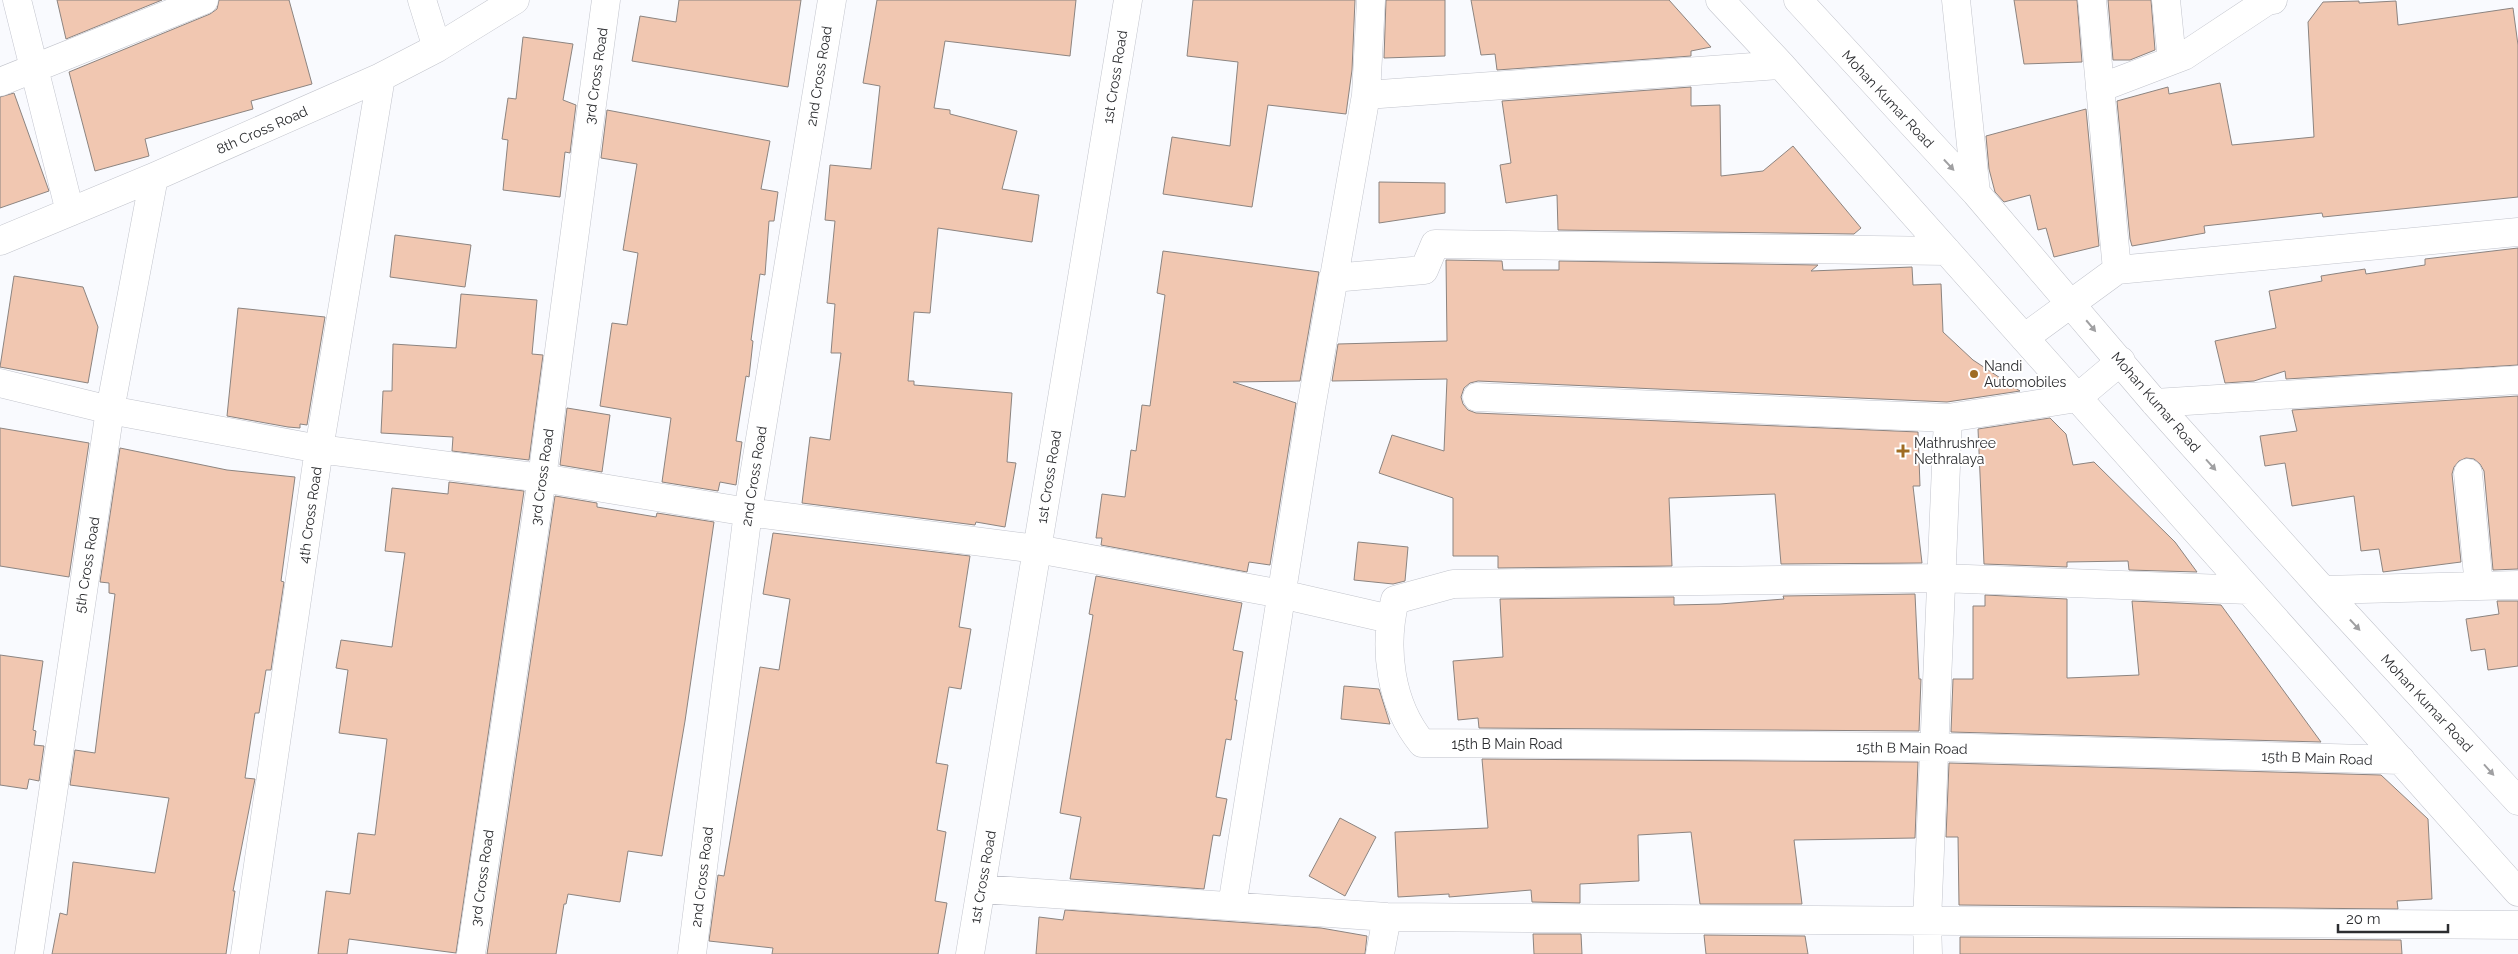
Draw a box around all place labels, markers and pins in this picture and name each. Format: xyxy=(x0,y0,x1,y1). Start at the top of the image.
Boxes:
place label: Nandi Automobiles xyxy=(1984,358,2066,390)
marker: Nandi Automobiles xyxy=(1968,368,1980,380)
place label: Mathrushree Nethralaya xyxy=(1914,435,1996,467)
marker: Mathrushree Nethralaya xyxy=(1896,444,1910,458)

